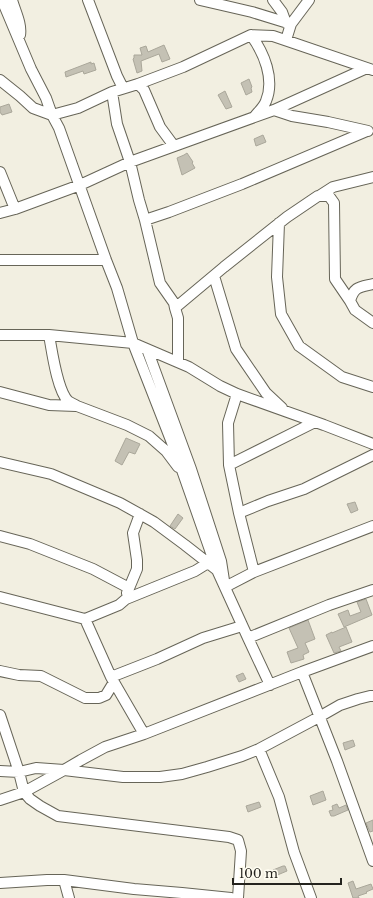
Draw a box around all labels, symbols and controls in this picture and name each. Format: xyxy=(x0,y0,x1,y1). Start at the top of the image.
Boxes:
scale bar xyxy=(233,860,341,886)
text: 100 m xyxy=(239,866,278,881)

